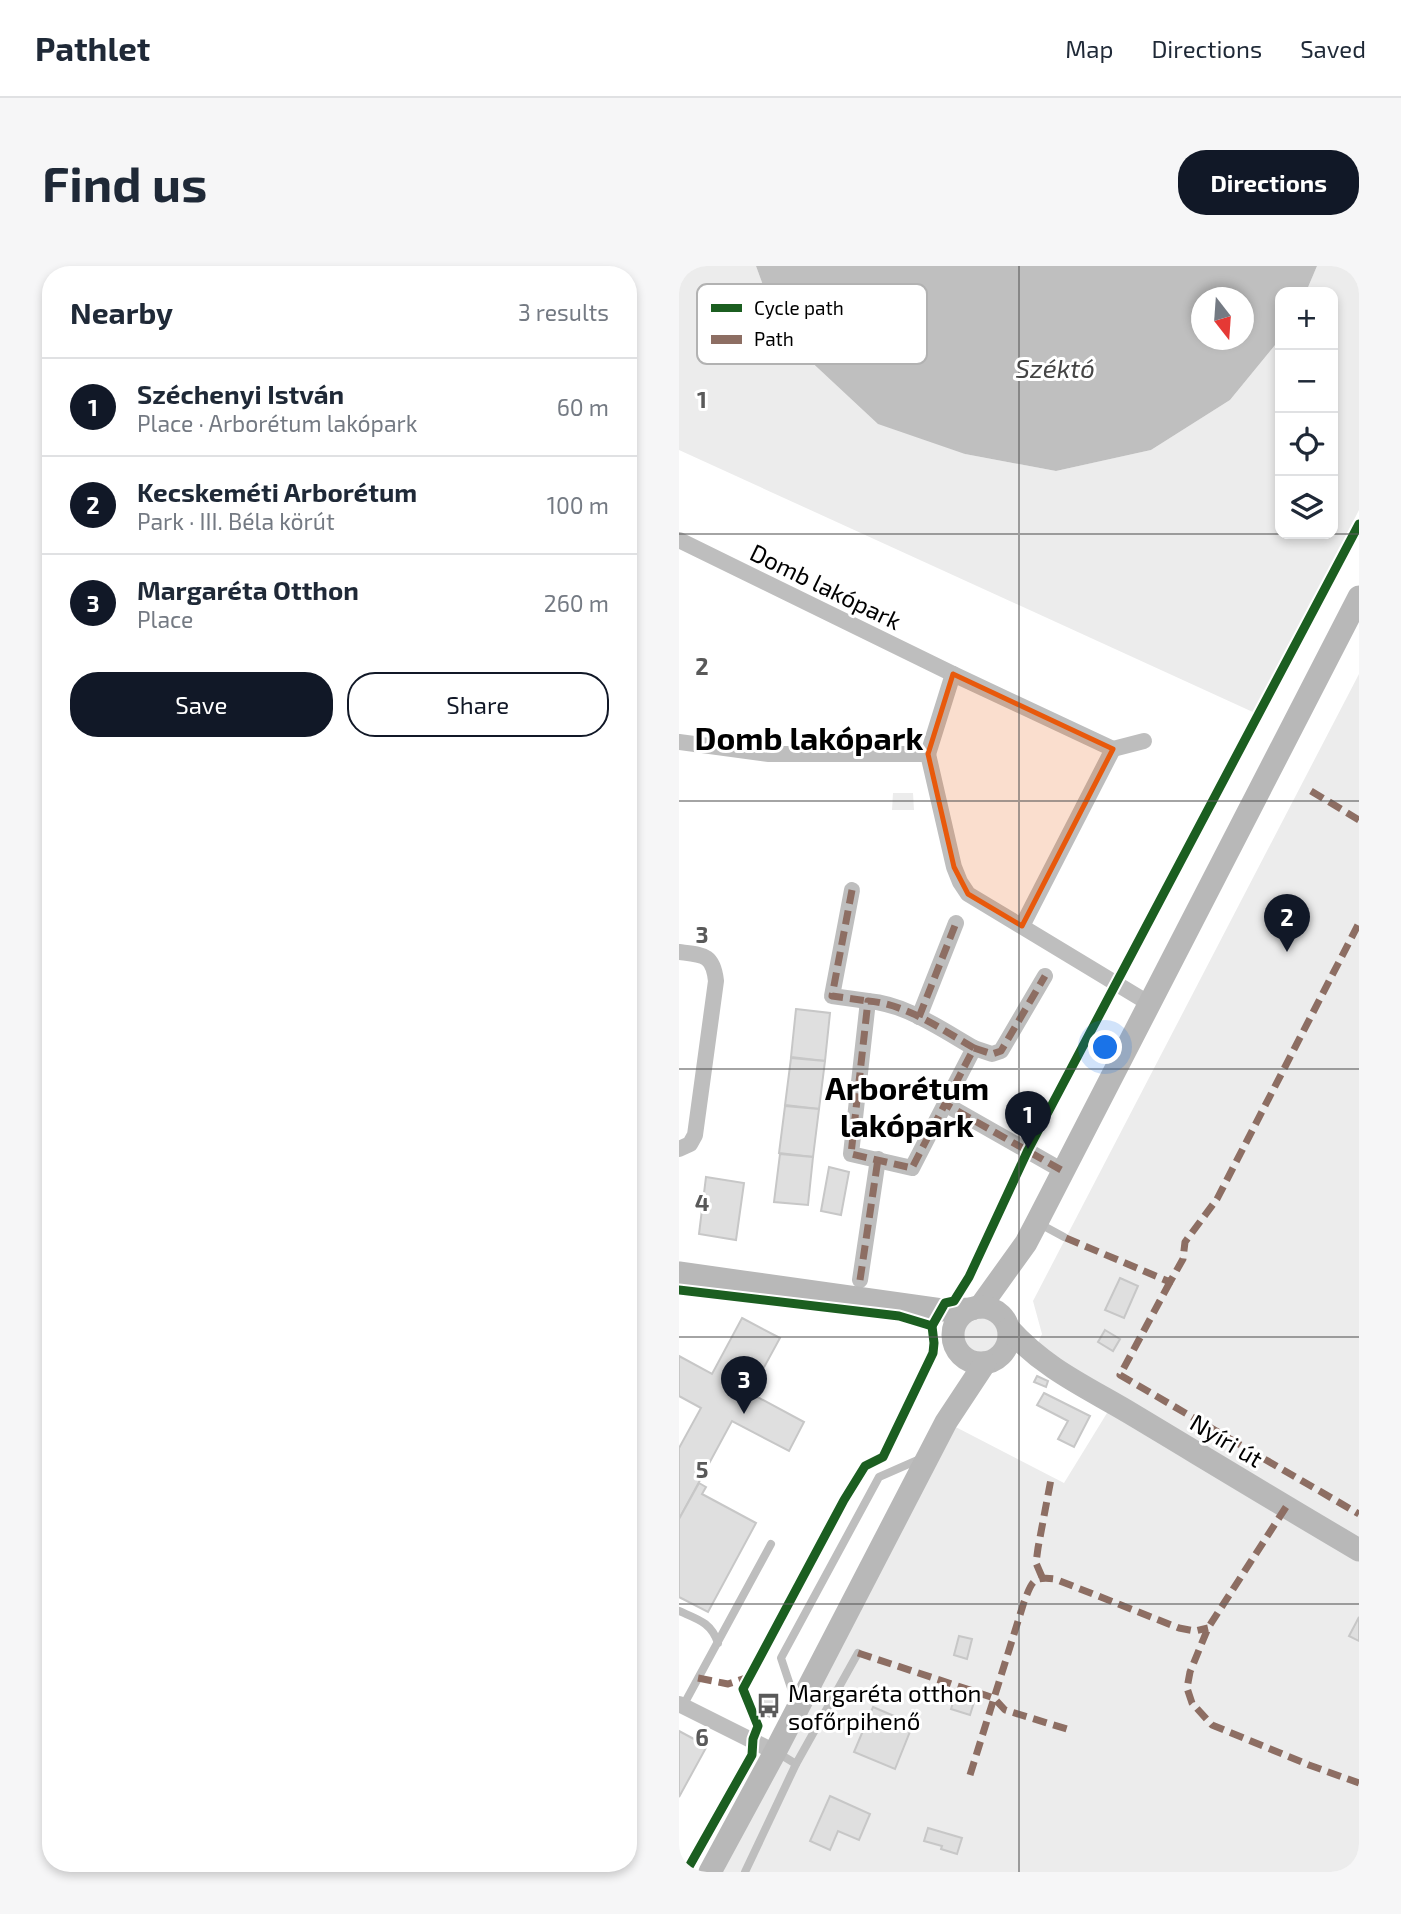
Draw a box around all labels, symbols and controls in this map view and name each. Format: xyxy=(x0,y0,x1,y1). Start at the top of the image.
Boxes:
text: Pathlet xyxy=(35,28,150,68)
text: Map xyxy=(1065,34,1113,63)
text: Directions xyxy=(1151,34,1262,63)
text: Saved xyxy=(1300,34,1366,63)
button: Directions xyxy=(1178,150,1359,215)
text: Find us xyxy=(42,153,207,212)
legend xyxy=(697,284,927,364)
north arrow xyxy=(1191,287,1254,350)
map controls xyxy=(1275,287,1338,539)
button: + xyxy=(1275,287,1338,350)
text: Nearby xyxy=(70,294,173,330)
text: Cycle path xyxy=(754,296,844,319)
text: 3 results xyxy=(518,298,609,326)
text: Path xyxy=(754,327,794,350)
button: − xyxy=(1275,350,1338,413)
water label: Széktó xyxy=(1015,352,1095,383)
text: Széchenyi István xyxy=(137,378,344,409)
text: 1 xyxy=(697,385,707,413)
text: 1 xyxy=(88,393,98,421)
text: 60 m xyxy=(557,393,609,421)
text: Place · Arborétum lakópark xyxy=(137,409,418,437)
button: locate xyxy=(1275,413,1338,476)
text: Kecskeméti Arborétum xyxy=(137,476,417,507)
button: layers xyxy=(1275,476,1338,539)
text: 2 xyxy=(86,491,100,519)
text: 100 m xyxy=(547,491,609,519)
text: Park · III. Béla körút xyxy=(137,507,335,535)
street label: Domb lakópark xyxy=(746,537,906,635)
text: Margaréta Otthon xyxy=(137,574,359,605)
text: 3 xyxy=(86,589,100,617)
text: 260 m xyxy=(544,589,609,617)
text: Place xyxy=(137,605,193,633)
text: 2 xyxy=(695,652,709,680)
button: Save xyxy=(70,672,333,737)
button: Share xyxy=(347,672,609,737)
district label: Domb lakópark xyxy=(695,718,923,756)
pin: 2 xyxy=(1264,894,1310,952)
text: 3 xyxy=(695,920,709,948)
your location xyxy=(1088,1030,1122,1064)
district label: Arborétum lakópark xyxy=(825,1068,989,1143)
pin: 1 xyxy=(1005,1091,1051,1149)
text: 4 xyxy=(695,1188,709,1216)
pin: 3 xyxy=(721,1356,767,1414)
street label: Nyíri út xyxy=(1186,1407,1268,1473)
text: 5 xyxy=(696,1455,708,1483)
place label: Margaréta otthon sofőrpihenő xyxy=(788,1678,982,1735)
bus stop icon: Margaréta otthon sofőrpihenő xyxy=(754,1692,782,1720)
text: 6 xyxy=(695,1723,709,1751)

